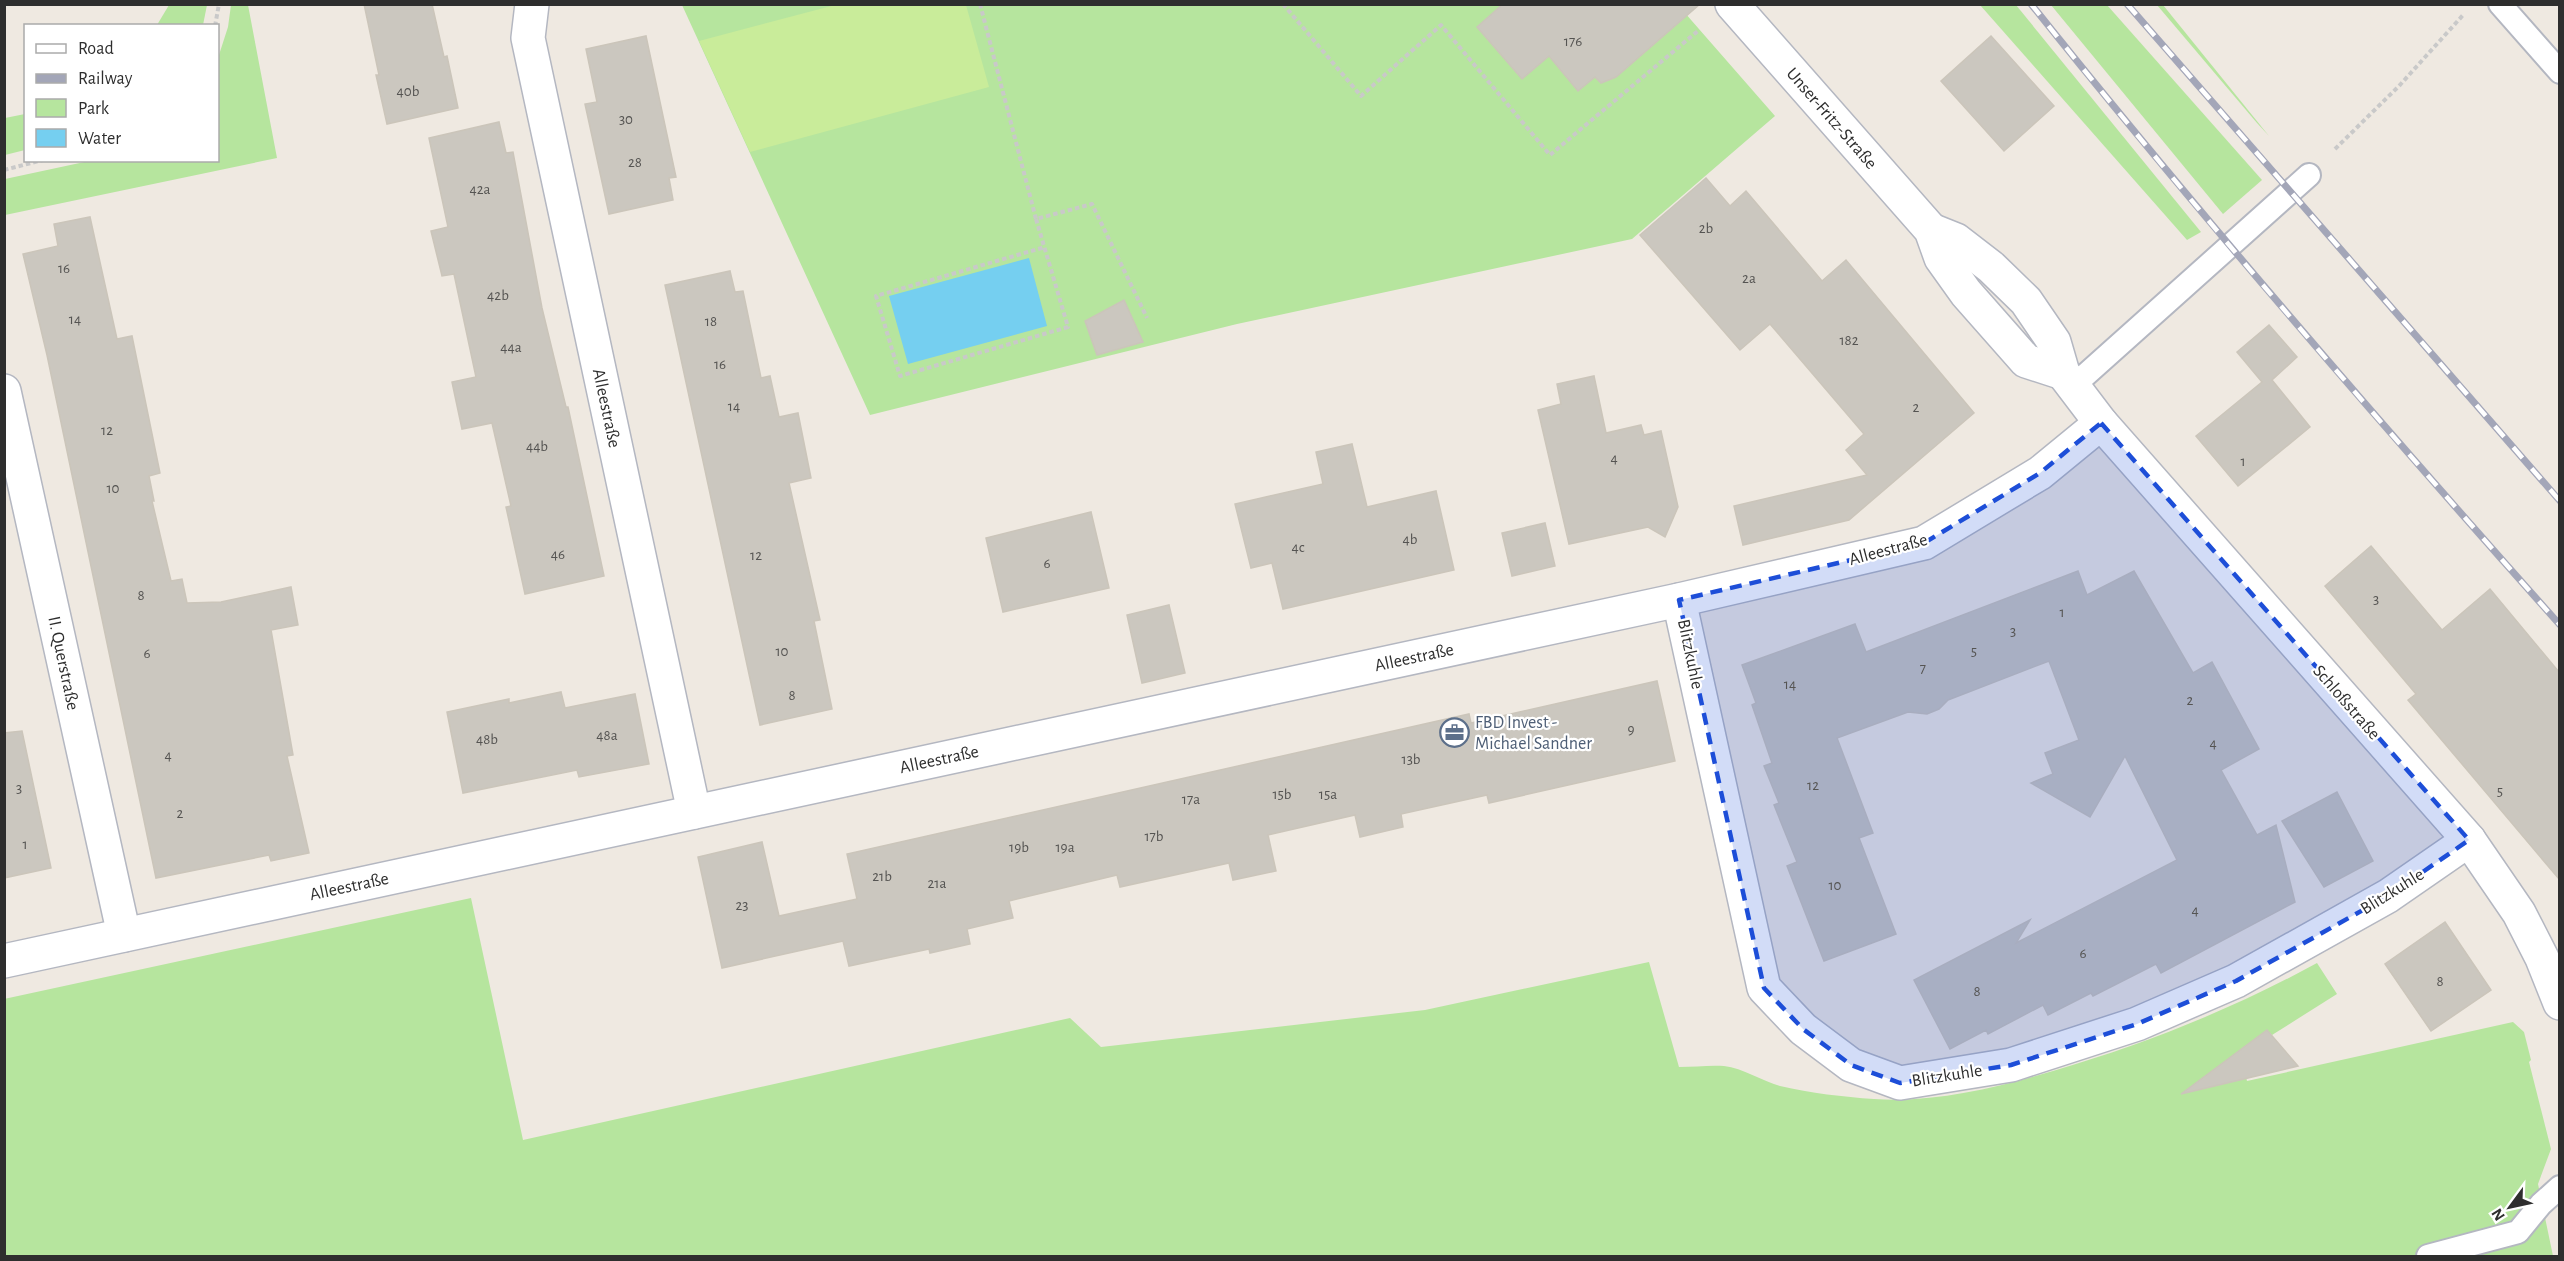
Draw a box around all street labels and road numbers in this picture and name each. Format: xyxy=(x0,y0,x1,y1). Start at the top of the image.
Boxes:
street label: Unser-Fritz-Straße xyxy=(1783,65,1880,173)
street label: Alleestraße xyxy=(589,367,623,449)
street label: Alleestraße xyxy=(1847,531,1929,569)
street label: II. Querstraße xyxy=(44,615,82,712)
street label: Blitzkuhle xyxy=(1674,618,1706,691)
street label: Alleestraße xyxy=(1373,641,1455,675)
street label: Schloßstraße xyxy=(2309,662,2383,743)
street label: Alleestraße xyxy=(898,743,980,777)
street label: Blitzkuhle xyxy=(2358,865,2427,918)
street label: Alleestraße xyxy=(308,870,390,904)
street label: Blitzkuhle xyxy=(1911,1062,1984,1090)

